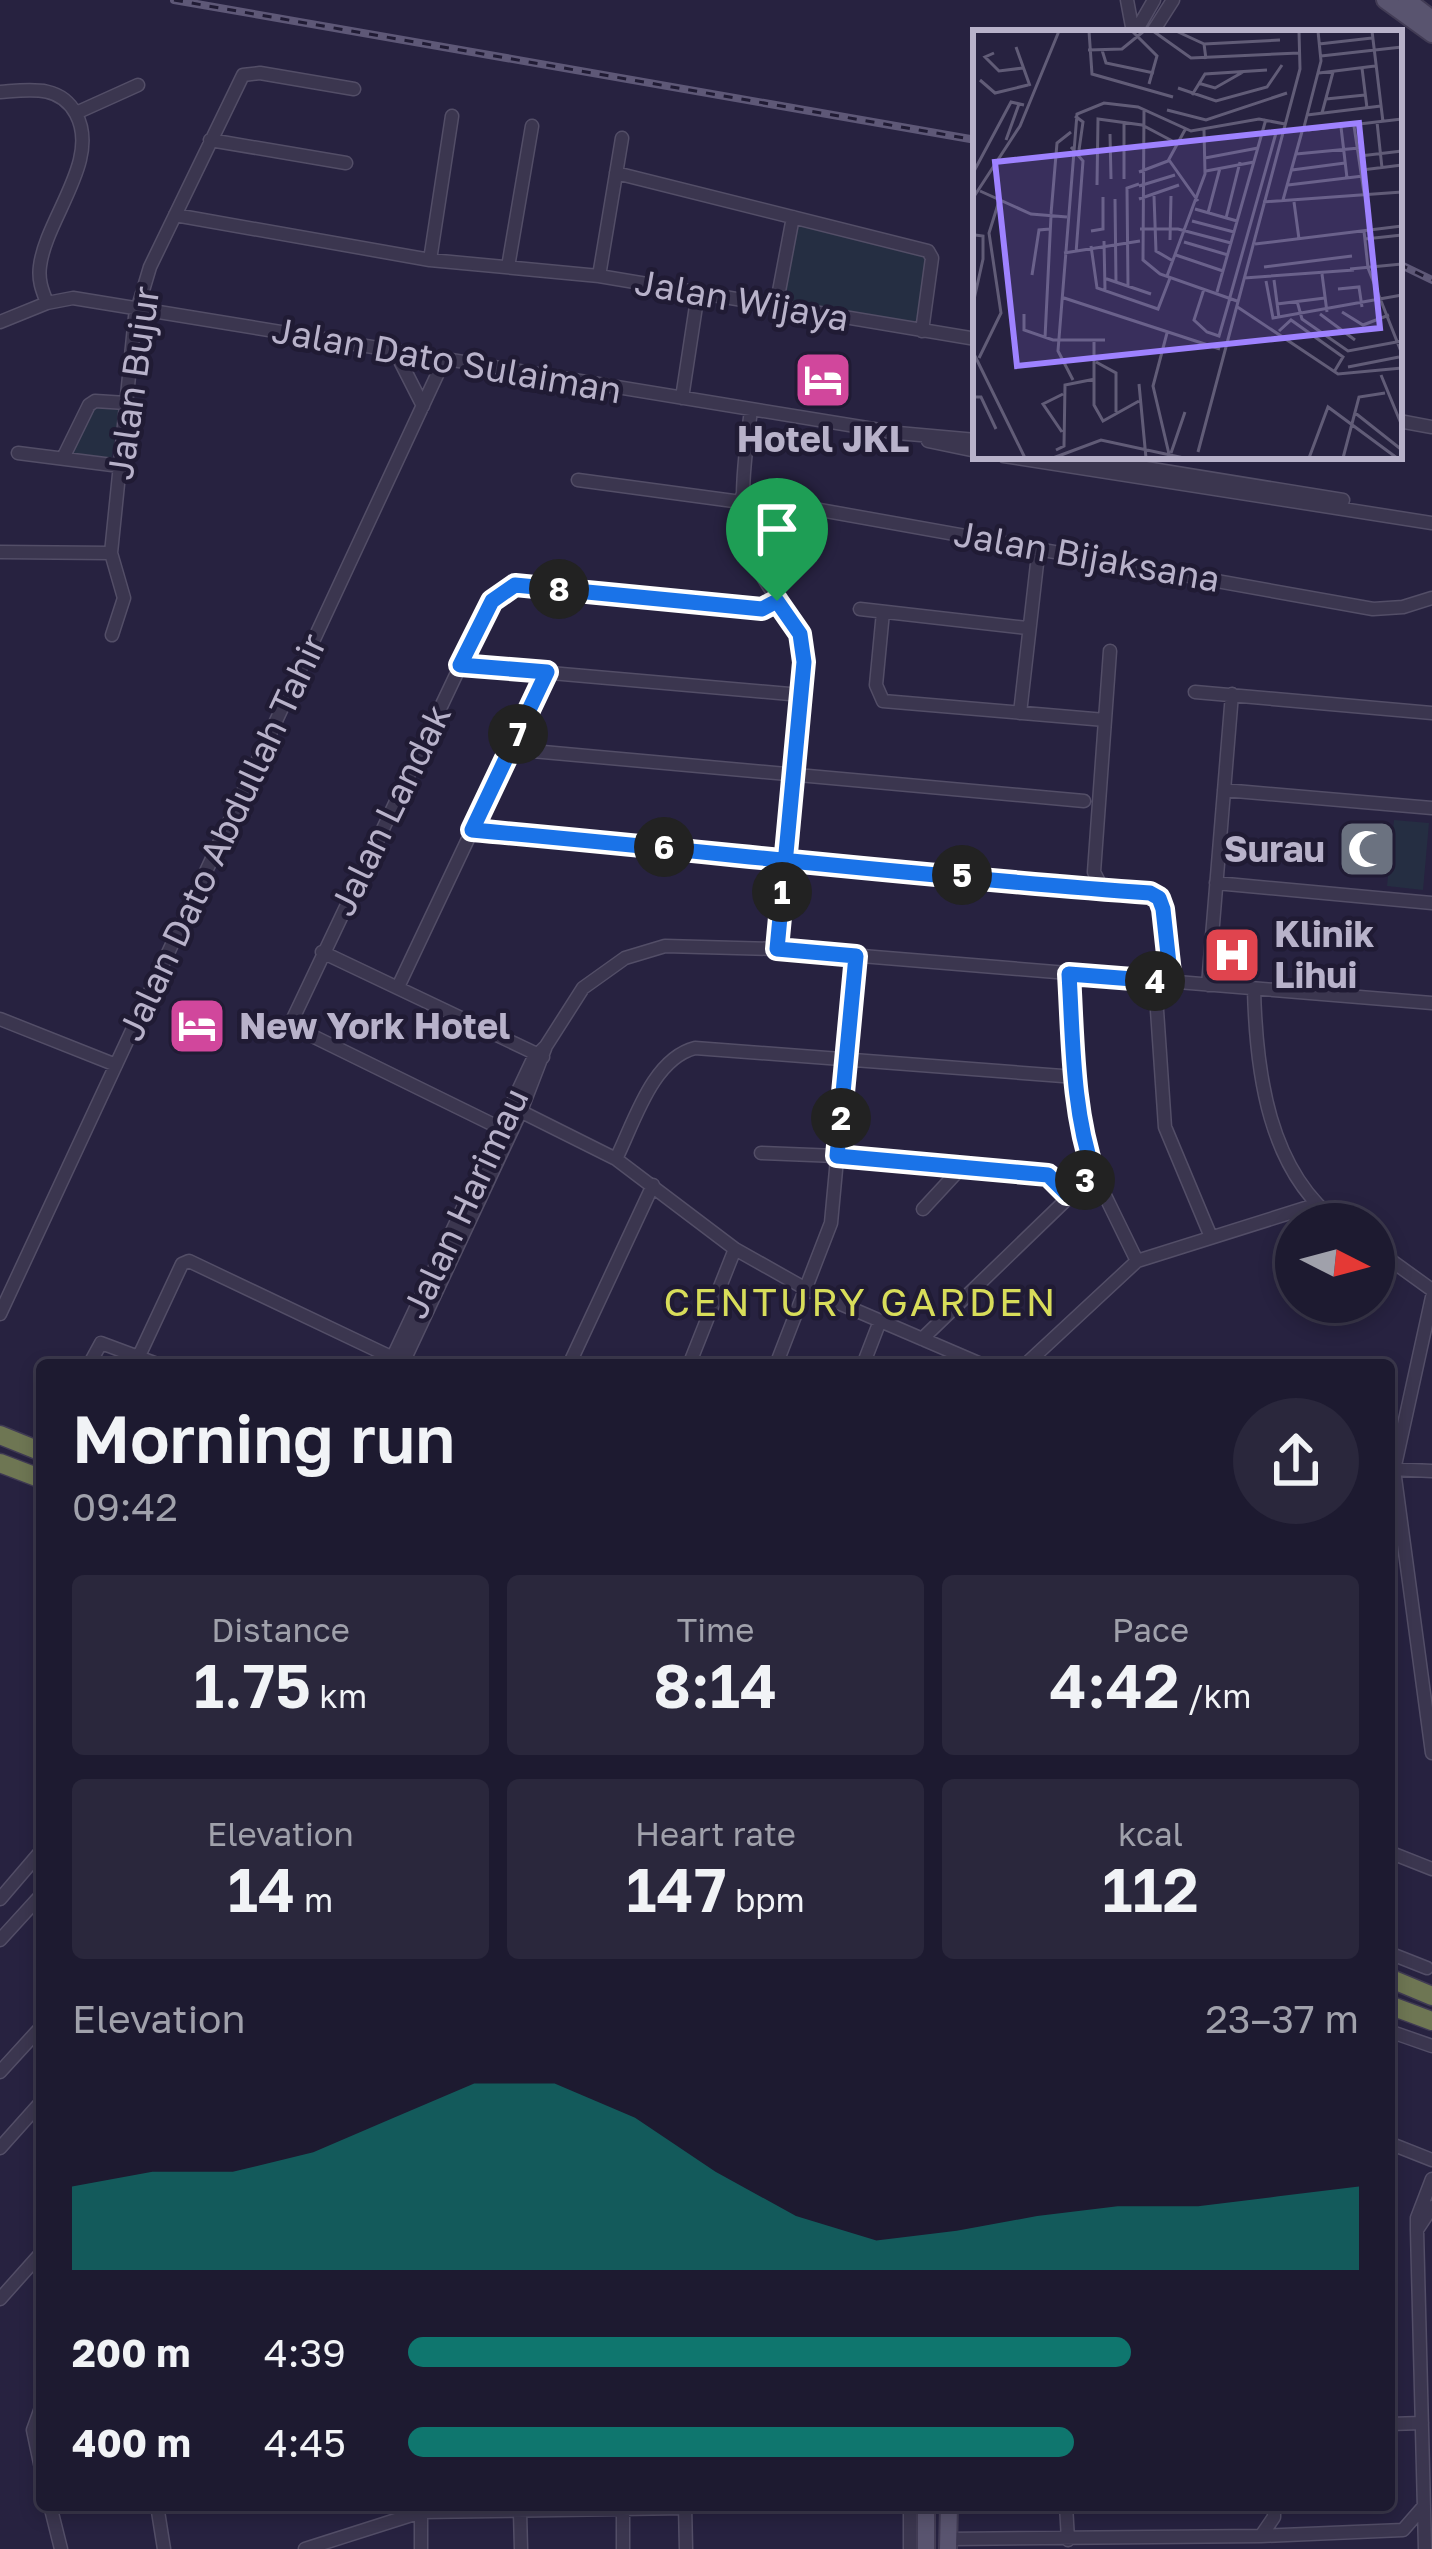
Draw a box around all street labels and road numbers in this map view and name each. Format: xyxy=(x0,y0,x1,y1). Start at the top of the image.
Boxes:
street label: Jalan Wijaya xyxy=(632,260,852,339)
street label: Jalan Bujur xyxy=(98,284,167,482)
street label: Jalan Dato Sulaiman xyxy=(269,308,625,411)
street label: Jalan Bijaksana xyxy=(951,511,1223,600)
street label: Jalan Dato Abdullah Tahir xyxy=(108,627,335,1047)
street label: Jalan Landak xyxy=(320,697,459,922)
street label: Jalan Harimau xyxy=(393,1081,537,1325)

